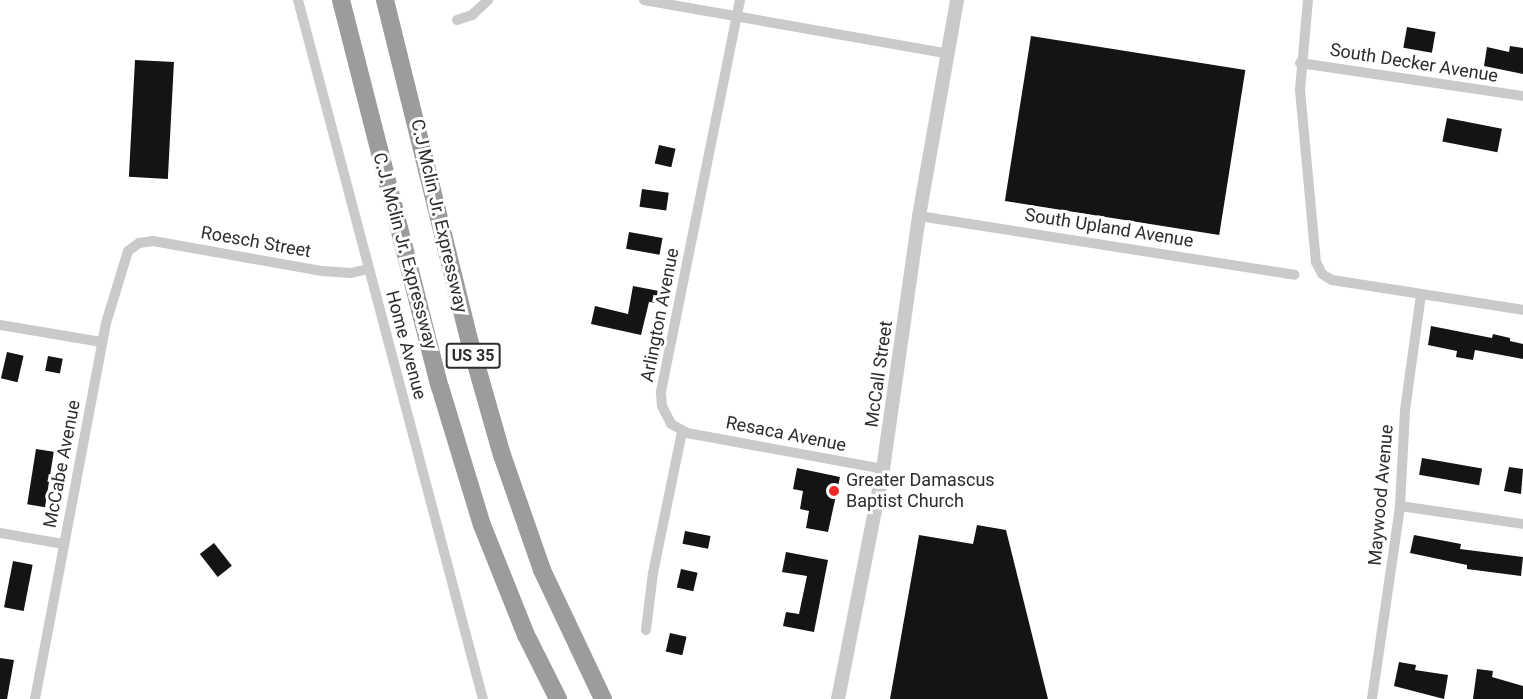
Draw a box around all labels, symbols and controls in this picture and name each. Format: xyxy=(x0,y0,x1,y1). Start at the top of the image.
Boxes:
street label: South Decker Avenue xyxy=(1328,39,1500,87)
street label: C.J Mclin Jr. Expressway xyxy=(406,117,472,315)
street label: C.J. Mclin Jr. Expressway xyxy=(368,150,442,352)
street label: South Upland Avenue xyxy=(1023,204,1195,252)
street label: Roesch Street xyxy=(199,222,313,262)
street label: Arlington Avenue xyxy=(636,246,684,384)
street label: Home Avenue xyxy=(381,288,431,402)
street label: McCall Street xyxy=(861,319,897,429)
road number: US 35 xyxy=(444,343,502,369)
street label: McCabe Avenue xyxy=(39,398,85,530)
street label: Resaca Avenue xyxy=(724,412,848,456)
street label: Maywood Avenue xyxy=(1364,424,1398,566)
place label: Greater Damascus Baptist Church xyxy=(846,470,995,512)
marker: Greater Damascus Baptist Church xyxy=(827,484,841,498)

